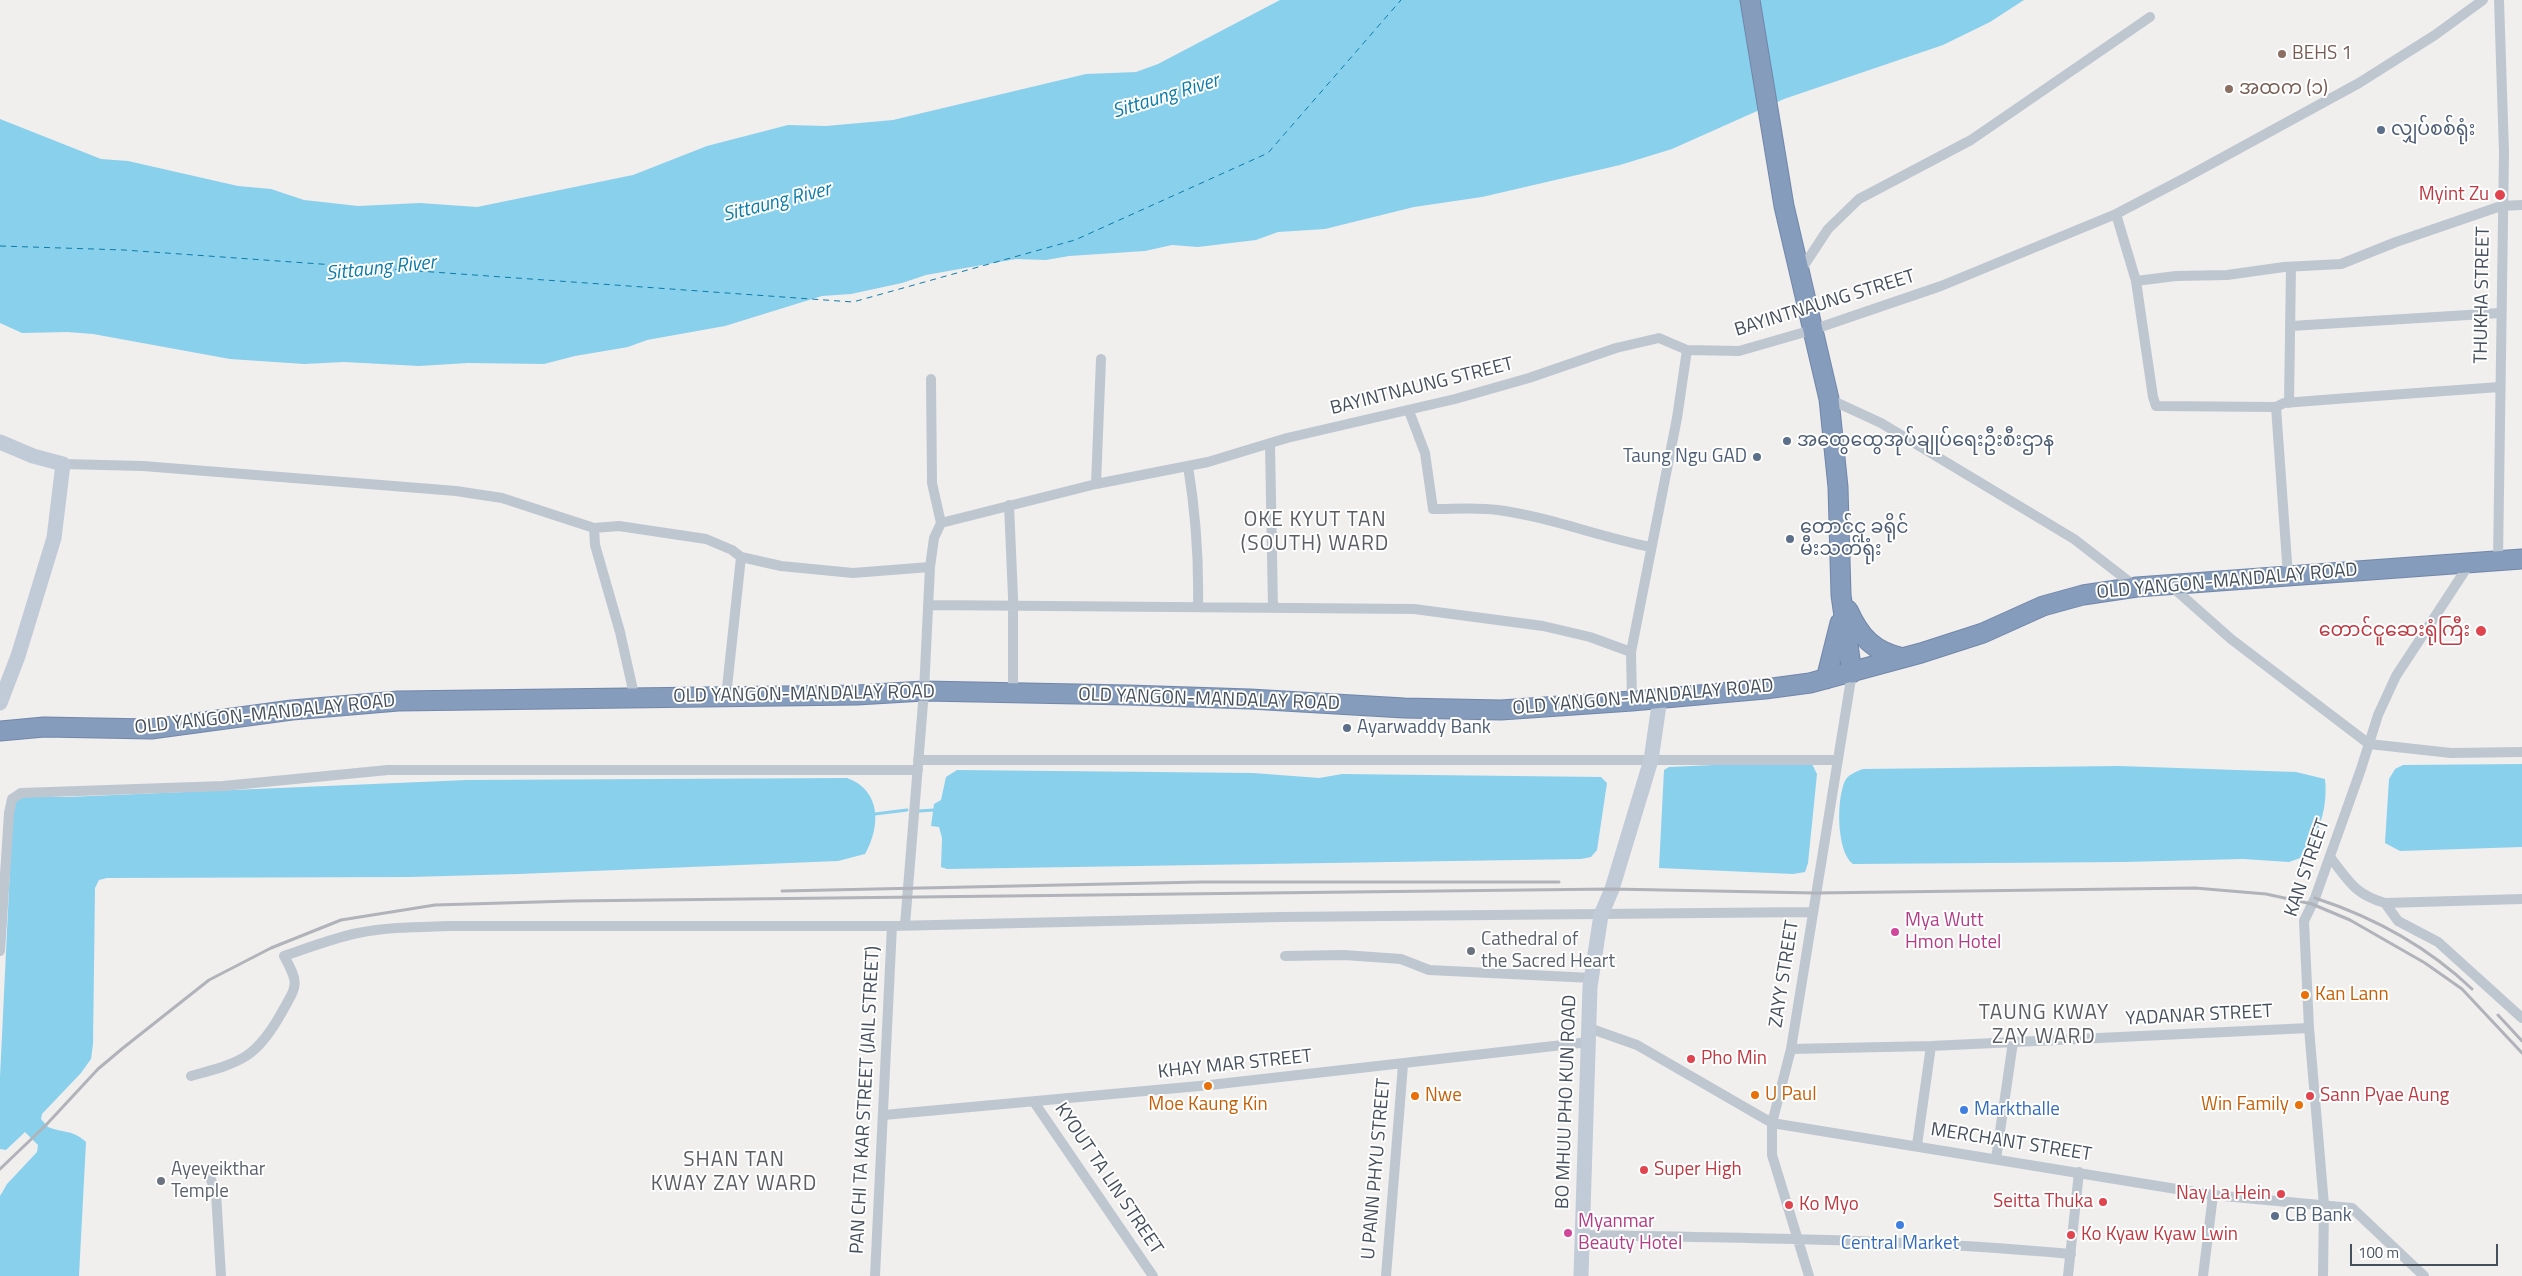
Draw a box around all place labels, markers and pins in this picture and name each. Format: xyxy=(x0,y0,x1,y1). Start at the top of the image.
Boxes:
place label: BEHS 1 xyxy=(2292,43,2352,65)
marker: BEHS 1 xyxy=(2276,48,2288,60)
place label: အထက (၁) xyxy=(2239,78,2328,100)
marker: အထက (၁) xyxy=(2223,83,2235,95)
place label: လျှပ်စစ်ရုံး xyxy=(2391,119,2475,141)
marker: လျှပ်စစ်ရုံး xyxy=(2375,124,2387,136)
place label: Myint Zu xyxy=(2419,184,2489,206)
marker: Myint Zu xyxy=(2493,188,2507,202)
place label: အထွေထွေအုပ်ချုပ်ရေးဦးစီးဌာန xyxy=(1797,430,2054,452)
marker: အထွေထွေအုပ်ချုပ်ရေးဦးစီးဌာန xyxy=(1781,435,1793,447)
place label: Taung Ngu GAD xyxy=(1623,446,1747,468)
marker: Taung Ngu GAD xyxy=(1751,451,1763,463)
place label: တောင်ငူ ခရိုင် မီးသတ်ရုံး xyxy=(1800,517,1909,561)
marker: တောင်ငူ ခရိုင် မီးသတ်ရုံး xyxy=(1784,533,1796,545)
place label: တောင်ငူဆေးရုံကြီး xyxy=(2319,620,2470,642)
marker: တောင်ငူဆေးရုံကြီး xyxy=(2474,624,2488,638)
place label: Ayarwaddy Bank xyxy=(1357,717,1491,739)
marker: Ayarwaddy Bank xyxy=(1341,722,1353,734)
place label: Mya Wutt Hmon Hotel xyxy=(1905,910,2001,954)
marker: Mya Wutt Hmon Hotel xyxy=(1889,926,1901,938)
place label: Cathedral of the Sacred Heart xyxy=(1481,929,1615,973)
marker: Cathedral of the Sacred Heart xyxy=(1465,945,1477,957)
place label: Kan Lann xyxy=(2315,984,2389,1006)
marker: Kan Lann xyxy=(2299,989,2311,1001)
place label: Pho Min xyxy=(1701,1048,1767,1070)
marker: Pho Min xyxy=(1685,1053,1697,1065)
marker: Moe Kaung Kin xyxy=(1202,1080,1214,1092)
place label: U Paul xyxy=(1765,1084,1817,1106)
place label: Nwe xyxy=(1425,1085,1462,1107)
place label: Sann Pyae Aung xyxy=(2320,1085,2449,1107)
marker: U Paul xyxy=(1749,1089,1761,1101)
marker: Nwe xyxy=(1409,1090,1421,1102)
marker: Sann Pyae Aung xyxy=(2304,1090,2316,1102)
place label: Moe Kaung Kin xyxy=(1148,1094,1268,1116)
place label: Win Family xyxy=(2201,1094,2289,1116)
place label: Markthalle xyxy=(1974,1099,2060,1121)
marker: Win Family xyxy=(2293,1099,2305,1111)
marker: Markthalle xyxy=(1958,1104,1970,1116)
place label: Ayeyeikthar Temple xyxy=(171,1159,265,1203)
place label: Super High xyxy=(1654,1159,1742,1181)
marker: Super High xyxy=(1638,1164,1650,1176)
marker: Ayeyeikthar Temple xyxy=(155,1175,167,1187)
place label: Nay La Hein xyxy=(2176,1183,2271,1205)
marker: Nay La Hein xyxy=(2275,1188,2287,1200)
place label: Seitta Thuka xyxy=(1993,1191,2093,1213)
place label: Ko Myo xyxy=(1799,1194,1859,1216)
marker: Seitta Thuka xyxy=(2097,1196,2109,1208)
marker: Ko Myo xyxy=(1783,1199,1795,1211)
place label: CB Bank xyxy=(2285,1205,2352,1227)
marker: CB Bank xyxy=(2269,1210,2281,1222)
place label: Myanmar Beauty Hotel xyxy=(1578,1211,1682,1255)
marker: Central Market xyxy=(1894,1219,1906,1231)
place label: Ko Kyaw Kyaw Lwin xyxy=(2081,1224,2238,1246)
marker: Myanmar Beauty Hotel xyxy=(1562,1227,1574,1239)
marker: Ko Kyaw Kyaw Lwin xyxy=(2065,1229,2077,1241)
place label: Central Market xyxy=(1841,1233,1959,1255)

